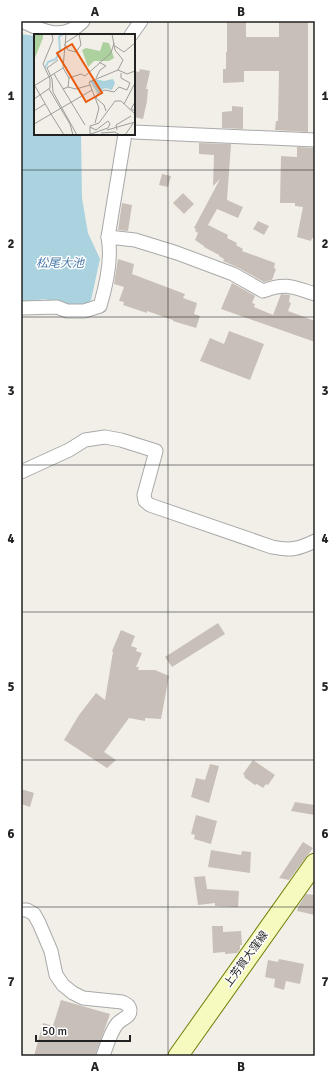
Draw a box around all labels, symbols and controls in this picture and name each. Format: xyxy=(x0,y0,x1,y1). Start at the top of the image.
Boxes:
text: A xyxy=(91,4,100,20)
text: B xyxy=(237,4,245,20)
inset map xyxy=(34,34,135,135)
text: 1 xyxy=(7,88,15,104)
text: 1 xyxy=(321,88,329,104)
text: 2 xyxy=(7,236,15,252)
text: 2 xyxy=(321,236,329,252)
water label: 松尾大池 xyxy=(36,256,85,271)
text: 3 xyxy=(7,383,15,399)
text: 3 xyxy=(321,383,329,399)
text: 4 xyxy=(7,531,15,547)
text: 4 xyxy=(321,531,329,547)
text: 5 xyxy=(7,679,15,695)
text: 5 xyxy=(321,679,329,695)
text: 6 xyxy=(7,826,15,842)
text: 6 xyxy=(321,826,329,842)
street label: 上芳賀大窪線 xyxy=(221,928,271,990)
text: 7 xyxy=(7,974,15,990)
text: 7 xyxy=(321,974,329,990)
scale bar xyxy=(36,1017,130,1043)
text: 50 m xyxy=(42,1024,67,1039)
text: A xyxy=(91,1059,100,1075)
text: B xyxy=(237,1059,245,1075)

